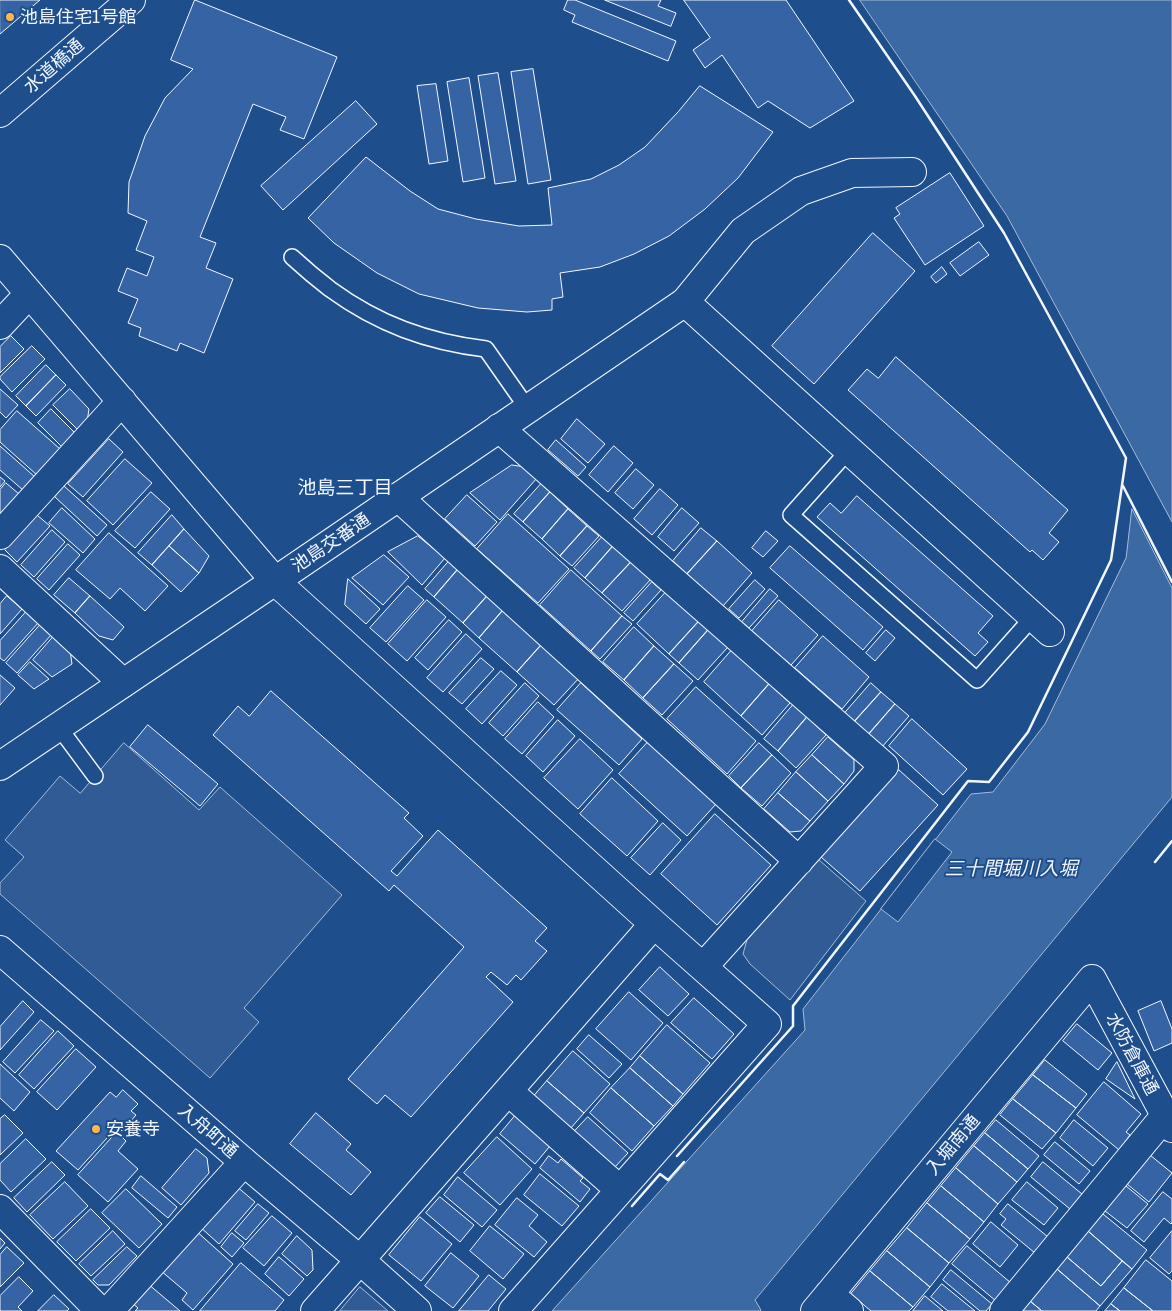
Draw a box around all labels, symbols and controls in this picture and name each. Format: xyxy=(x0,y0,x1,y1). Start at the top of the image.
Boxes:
place label: 池島住宅1号館 xyxy=(20,6,136,28)
marker: 池島住宅1号館 xyxy=(4,11,16,23)
street label: 水道橋通 xyxy=(20,34,88,98)
district label: 池島三丁目 xyxy=(298,477,392,499)
street label: 池島交番通 xyxy=(288,509,374,577)
water label: 三十間堀川入堀 xyxy=(945,858,1077,880)
street label: 水防倉庫通 xyxy=(1101,1009,1163,1099)
street label: 入舟町通 xyxy=(174,1099,242,1163)
street label: 入堀南通 xyxy=(922,1110,984,1180)
place label: 安養寺 xyxy=(106,1118,160,1140)
marker: 安養寺 xyxy=(90,1123,102,1135)

